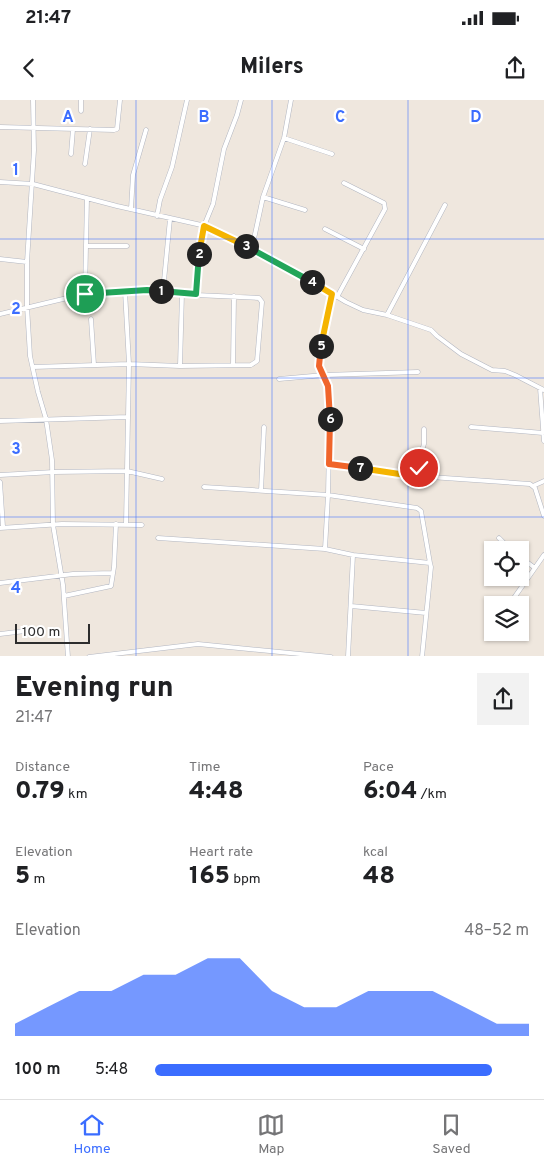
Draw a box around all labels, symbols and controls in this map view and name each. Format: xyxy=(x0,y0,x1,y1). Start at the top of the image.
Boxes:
text: 21:47 xyxy=(25,6,71,30)
icon: back xyxy=(15,54,43,82)
text: Milers xyxy=(240,54,304,81)
icon: share xyxy=(501,54,529,82)
text: A xyxy=(62,108,74,128)
text: B xyxy=(198,108,210,128)
text: C xyxy=(335,108,345,128)
text: D xyxy=(470,108,482,128)
text: 1 xyxy=(13,161,19,181)
pin: 3 xyxy=(234,234,258,258)
text: 3 xyxy=(242,238,251,255)
pin: 2 xyxy=(186,242,212,266)
text: 2 xyxy=(195,246,204,263)
pin: 4 xyxy=(300,270,324,294)
pin xyxy=(64,273,106,315)
text: 4 xyxy=(308,274,317,291)
pin: 1 xyxy=(148,278,174,304)
icon: arrive xyxy=(71,280,99,308)
text: 1 xyxy=(159,283,164,300)
text: 2 xyxy=(11,300,21,320)
pin: 5 xyxy=(308,334,334,358)
text: 5 xyxy=(317,338,326,355)
pin: 6 xyxy=(318,406,342,432)
text: 6 xyxy=(326,411,335,428)
text: 3 xyxy=(11,440,21,460)
pin xyxy=(398,447,440,489)
icon: check xyxy=(405,454,433,482)
pin: 7 xyxy=(348,456,372,480)
text: 7 xyxy=(357,460,364,477)
map controls xyxy=(484,541,529,641)
button: locate xyxy=(484,541,529,586)
text: 4 xyxy=(11,579,21,599)
button: layers xyxy=(484,596,529,641)
scale bar xyxy=(15,622,90,645)
text: 100 m xyxy=(22,624,60,641)
text: Evening run xyxy=(15,671,174,707)
button: share xyxy=(477,673,529,725)
text: 21:47 xyxy=(15,708,53,728)
text: Distance xyxy=(15,759,70,776)
text: Time xyxy=(189,759,220,776)
text: Pace xyxy=(363,759,394,776)
text: 0.79 xyxy=(15,776,65,808)
text: 4:48 xyxy=(189,776,244,808)
text: 6:04 xyxy=(363,776,418,808)
text: km xyxy=(65,786,88,803)
text: /km xyxy=(418,786,447,803)
text: Elevation xyxy=(15,844,73,861)
text: Heart rate xyxy=(189,844,253,861)
text: kcal xyxy=(363,844,388,861)
text: 5 xyxy=(15,861,30,893)
text: 165 xyxy=(189,861,230,893)
text: 48 xyxy=(363,861,395,893)
text: m xyxy=(30,871,45,888)
text: bpm xyxy=(230,871,261,888)
text: Elevation xyxy=(15,921,81,941)
text: 48–52 m xyxy=(464,921,529,941)
text: 100 m xyxy=(15,1060,61,1080)
text: 5:48 xyxy=(95,1060,128,1080)
tab: Home xyxy=(73,1111,111,1158)
tab: Map xyxy=(257,1111,285,1158)
tab: Saved xyxy=(432,1111,471,1158)

